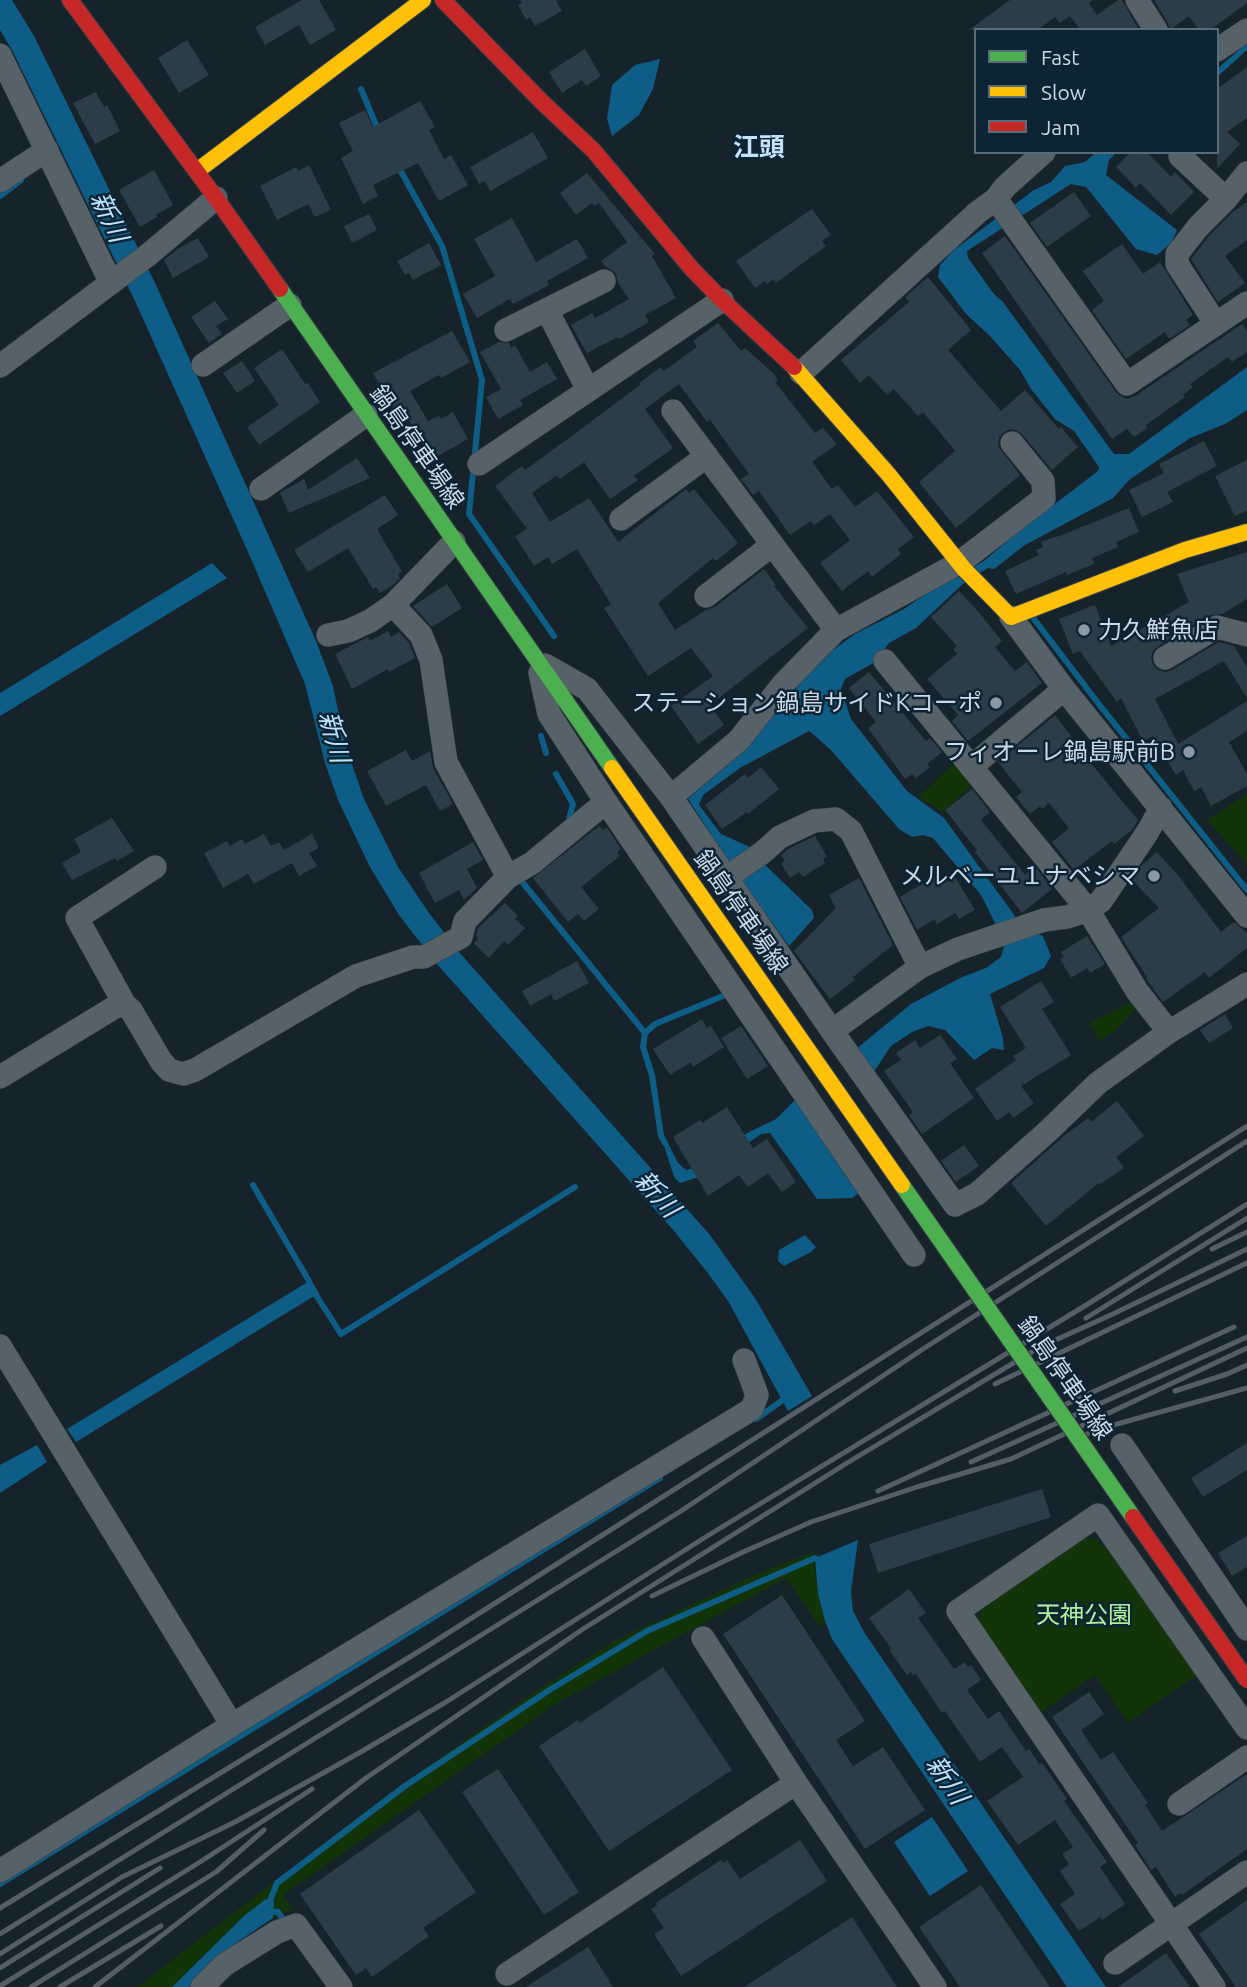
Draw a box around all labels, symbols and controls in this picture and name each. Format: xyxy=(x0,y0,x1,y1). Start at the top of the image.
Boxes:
legend xyxy=(974,28,1219,154)
text: Fast xyxy=(1041,45,1079,69)
text: Slow xyxy=(1041,80,1086,104)
text: Jam xyxy=(1041,115,1080,139)
district label: 江頭 xyxy=(733,131,785,163)
water label: 新川 xyxy=(84,187,134,247)
street label: 鍋島停車場線 xyxy=(364,380,470,514)
place label: 力久鮮魚店 xyxy=(1098,616,1218,644)
marker: 力久鮮魚店 xyxy=(1076,622,1092,638)
place label: ステーション鍋島サイドKコーポ xyxy=(631,689,982,717)
marker: ステーション鍋島サイドKコーポ xyxy=(988,695,1004,711)
water label: 新川 xyxy=(312,708,356,766)
place label: フィオーレ鍋島駅前B xyxy=(944,738,1175,766)
marker: フィオーレ鍋島駅前B xyxy=(1181,744,1197,760)
street label: 鍋島停車場線 xyxy=(688,845,794,979)
place label: メルベーユ１ナベシマ xyxy=(900,862,1140,890)
marker: メルベーユ１ナベシマ xyxy=(1146,868,1162,884)
water label: 新川 xyxy=(628,1164,686,1224)
street label: 鍋島停車場線 xyxy=(1012,1311,1118,1445)
park label: 天神公園 xyxy=(1036,1601,1132,1629)
water label: 新川 xyxy=(920,1750,974,1810)

